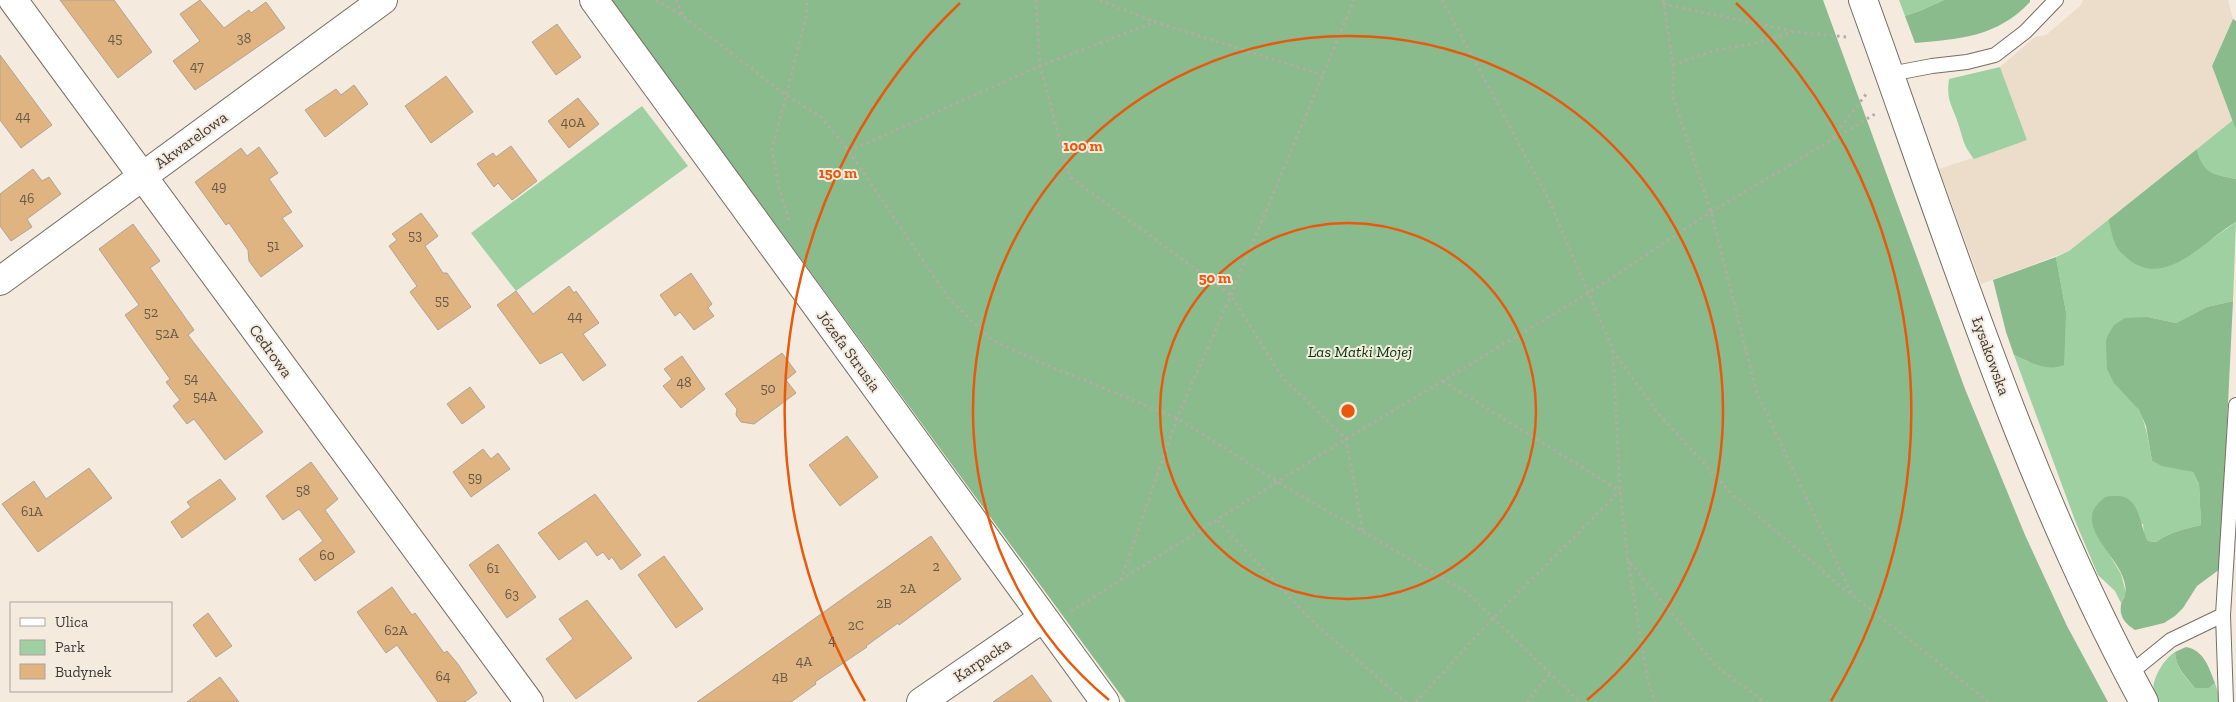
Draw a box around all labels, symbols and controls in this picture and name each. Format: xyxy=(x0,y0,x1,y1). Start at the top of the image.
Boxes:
house number: 45 xyxy=(108,30,122,47)
house number: 38 xyxy=(237,30,251,47)
house number: 47 xyxy=(190,58,204,75)
street label: Akwarelowa xyxy=(151,107,231,173)
house number: 44 xyxy=(15,108,31,125)
house number: 40A xyxy=(561,114,586,131)
text: 100 m xyxy=(1063,137,1103,155)
text: 150 m xyxy=(819,164,857,182)
house number: 49 xyxy=(212,178,226,195)
house number: 46 xyxy=(20,190,34,207)
house number: 53 xyxy=(408,227,422,244)
house number: 51 xyxy=(267,237,280,254)
text: 50 m xyxy=(1199,269,1231,287)
house number: 55 xyxy=(435,292,449,309)
house number: 52 xyxy=(144,304,158,321)
street label: Józefa Strusia xyxy=(813,307,885,396)
house number: 44 xyxy=(567,308,583,325)
street label: Łysakowska xyxy=(1968,314,2014,398)
street label: Cedrowa xyxy=(245,321,297,382)
house number: 52A xyxy=(155,325,180,342)
park label: Las Matki Mojej xyxy=(1308,342,1412,361)
house number: 54 xyxy=(184,370,199,387)
house number: 48 xyxy=(676,374,692,391)
house number: 50 xyxy=(760,380,776,397)
house number: 54A xyxy=(193,388,218,405)
centre of rings xyxy=(1339,402,1357,420)
house number: 59 xyxy=(468,469,482,486)
house number: 58 xyxy=(296,482,310,499)
house number: 61A xyxy=(21,503,44,520)
house number: 60 xyxy=(319,547,335,564)
house number: 2 xyxy=(932,558,940,575)
house number: 61 xyxy=(487,560,500,577)
house number: 2A xyxy=(900,580,917,597)
house number: 63 xyxy=(505,586,519,603)
house number: 2B xyxy=(876,595,892,612)
legend xyxy=(10,602,172,692)
text: Ulica xyxy=(55,613,88,631)
house number: 2C xyxy=(848,617,864,634)
house number: 62A xyxy=(384,622,409,639)
house number: 4 xyxy=(828,632,836,649)
street label: Karpacka xyxy=(950,634,1014,686)
text: Park xyxy=(55,638,85,656)
house number: 4A xyxy=(796,653,813,670)
text: Budynek xyxy=(55,663,112,681)
house number: 64 xyxy=(436,668,451,685)
house number: 4B xyxy=(772,669,788,686)

